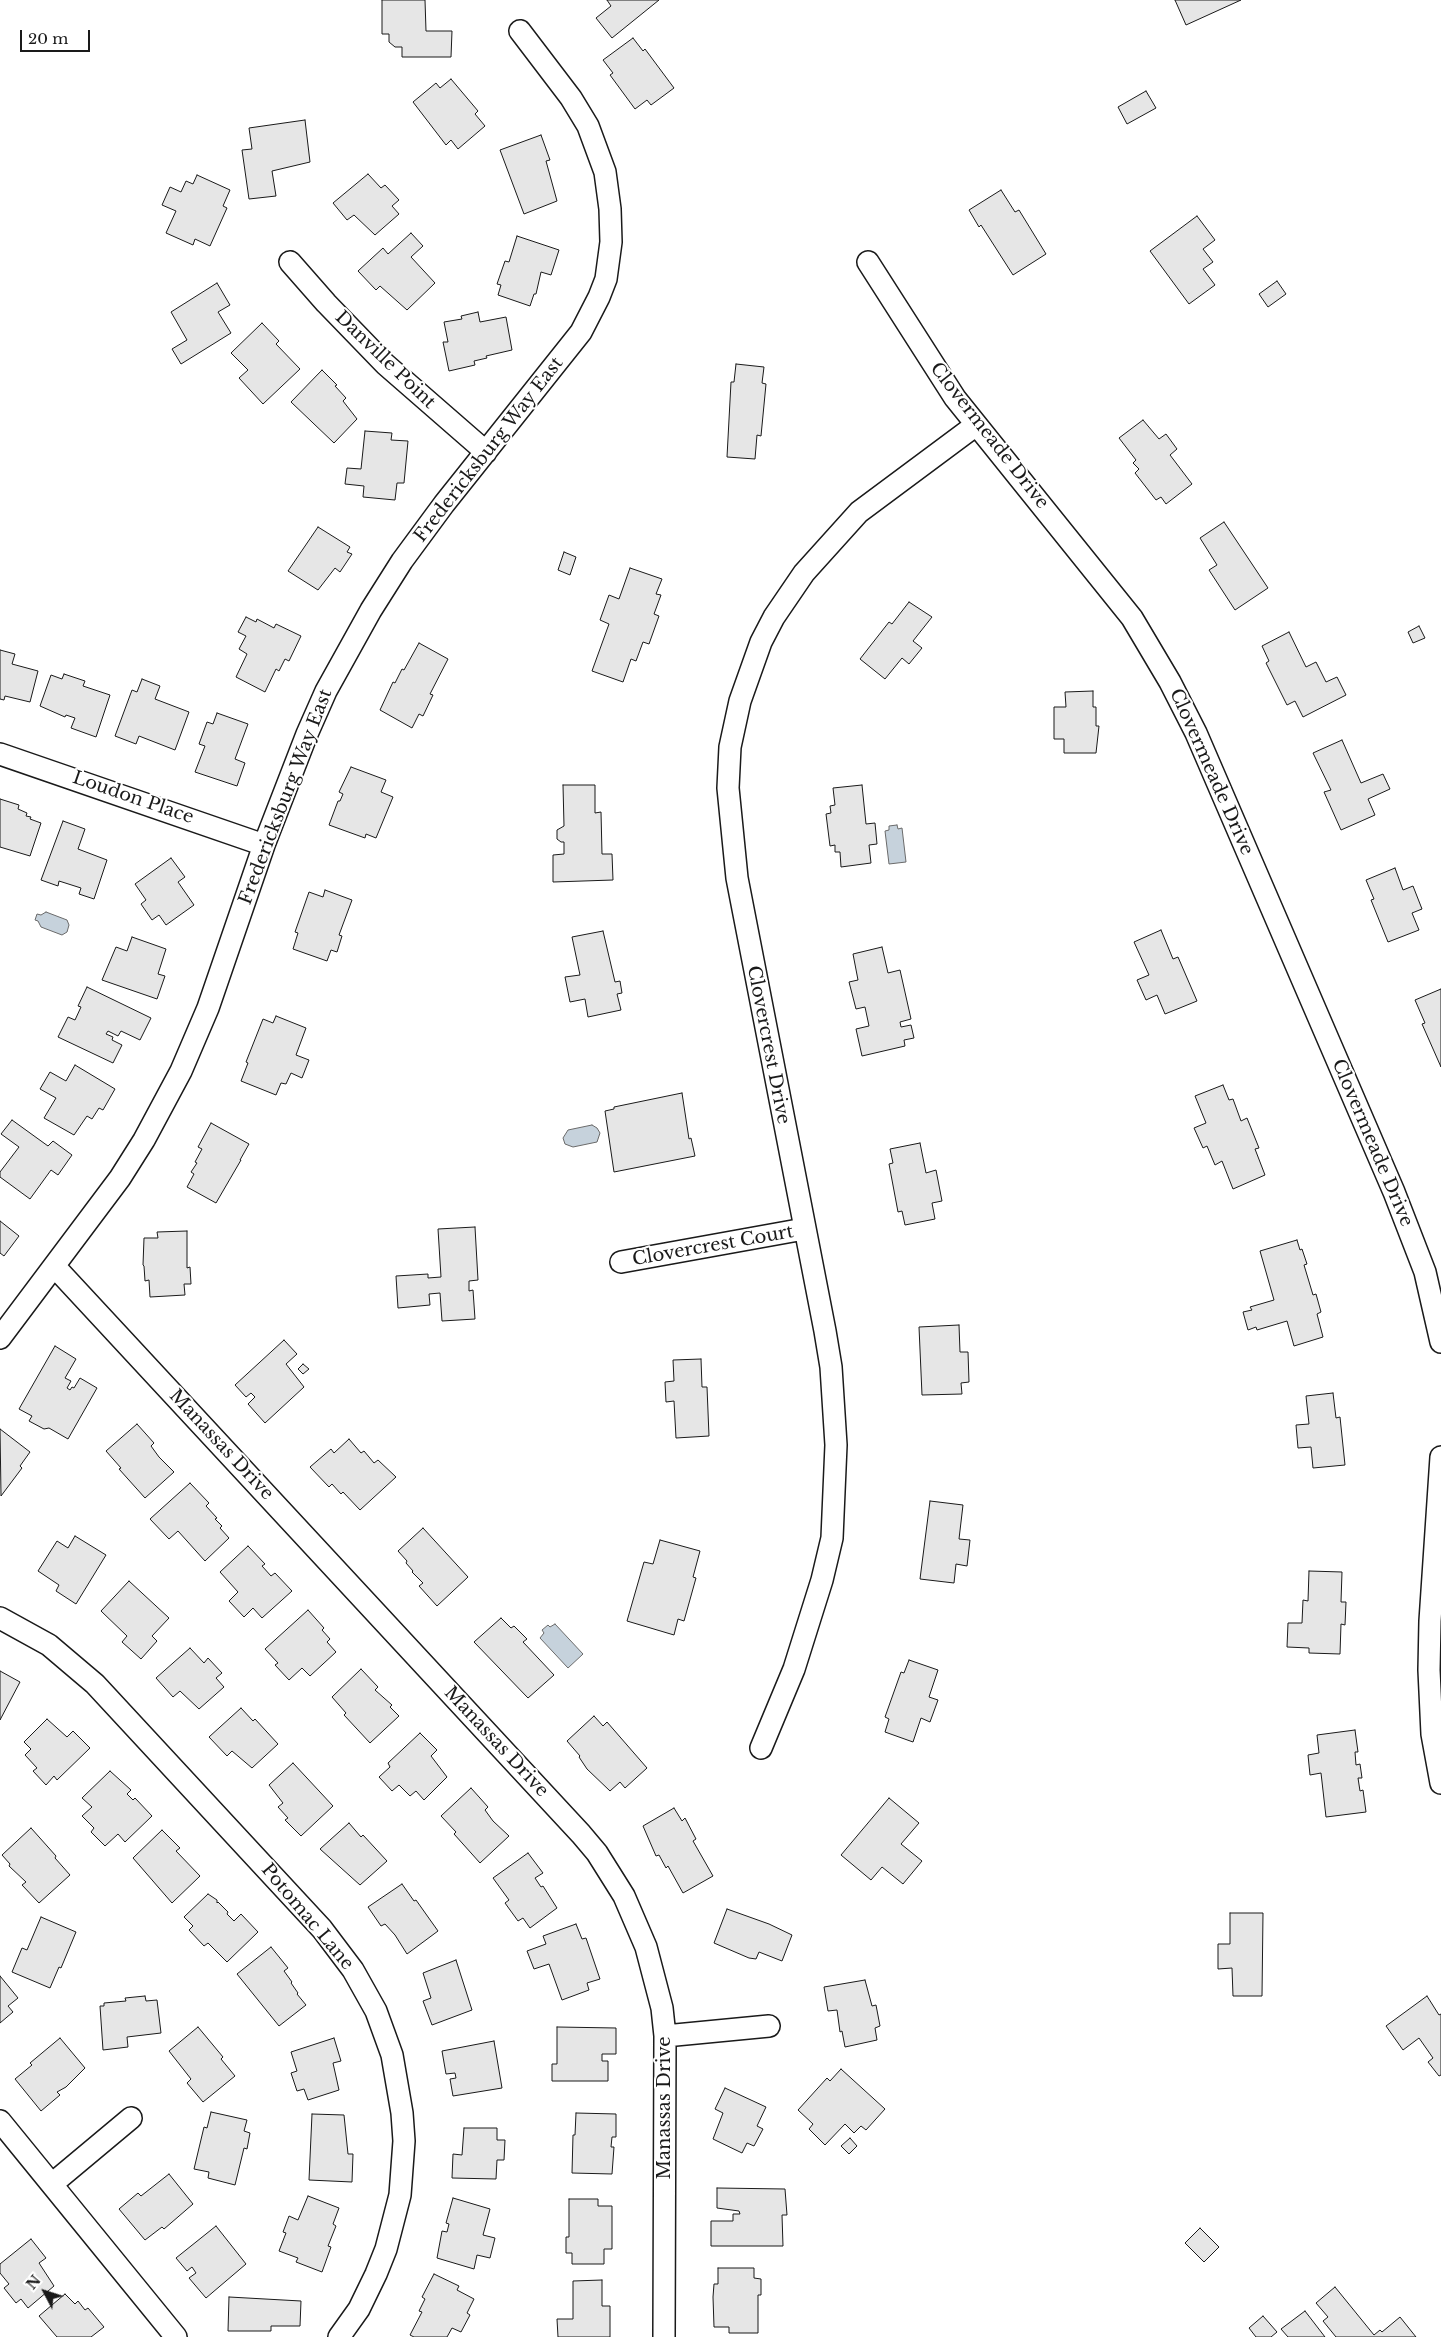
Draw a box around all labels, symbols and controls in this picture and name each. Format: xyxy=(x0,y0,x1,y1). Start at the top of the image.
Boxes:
scale bar xyxy=(22,20,92,52)
text: 20 m xyxy=(28,29,68,48)
street label: Danville Point xyxy=(330,307,440,413)
street label: Fredericksburg Way East xyxy=(410,353,568,547)
street label: Clovermeade Drive xyxy=(925,358,1053,514)
street label: Clovermeade Drive xyxy=(1165,685,1257,859)
street label: Fredericksburg Way East xyxy=(235,686,337,908)
street label: Loudon Place xyxy=(70,767,196,829)
street label: Clovercrest Drive xyxy=(742,964,794,1126)
street label: Clovermeade Drive xyxy=(1327,1056,1417,1230)
street label: Clovercrest Court xyxy=(631,1221,795,1271)
street label: Manassas Drive xyxy=(164,1385,278,1505)
street label: Manassas Drive xyxy=(439,1682,553,1802)
street label: Potomac Lane xyxy=(256,1859,358,1975)
street label: Manassas Drive xyxy=(654,2036,676,2180)
north arrow xyxy=(20,2267,70,2317)
text: N xyxy=(22,2272,45,2293)

